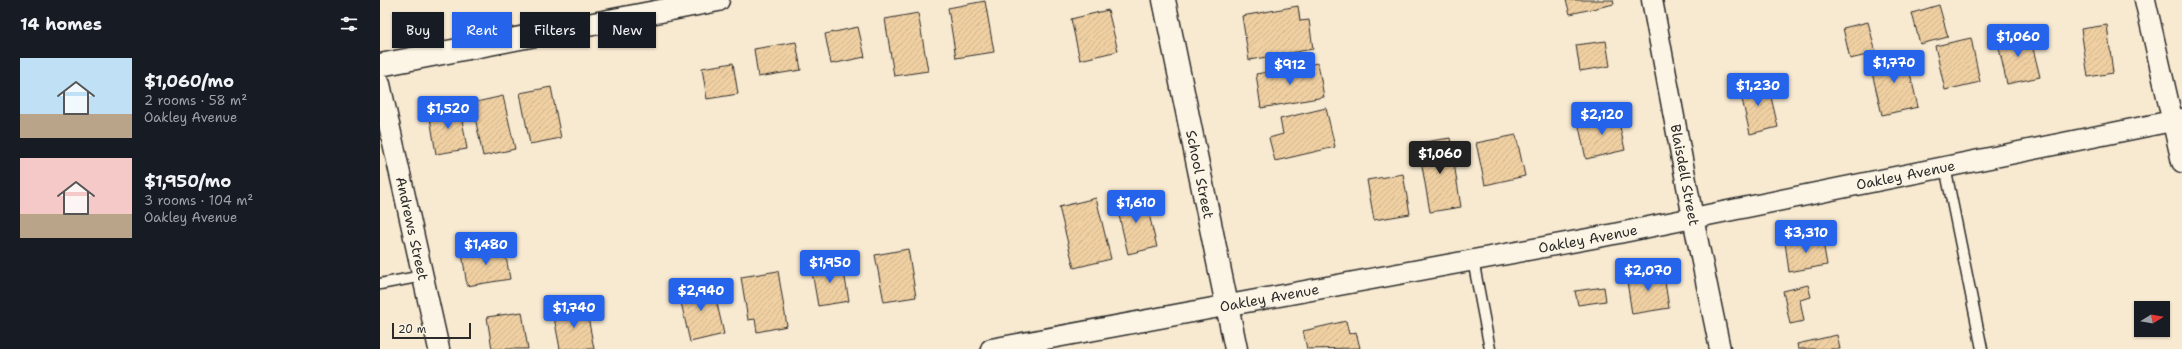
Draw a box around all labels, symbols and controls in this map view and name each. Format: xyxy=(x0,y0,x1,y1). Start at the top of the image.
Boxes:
chip: Buy xyxy=(392,12,444,48)
chip: Rent xyxy=(452,12,512,48)
chip: Filters xyxy=(520,12,590,48)
chip: New xyxy=(598,12,656,48)
text: 14 homes xyxy=(20,13,102,35)
icon: filters xyxy=(338,13,360,35)
pin: $1,060 xyxy=(1985,24,2051,58)
text: $1,060 xyxy=(1996,28,2040,45)
pin: $1,770 xyxy=(1861,50,1927,84)
pin: $912 xyxy=(1266,52,1314,86)
text: $1,770 xyxy=(1873,54,1915,71)
text: $912 xyxy=(1274,56,1306,73)
text: $1,060/mo xyxy=(144,70,234,92)
pin: $1,230 xyxy=(1725,73,1791,107)
icon: home xyxy=(52,74,100,122)
text: $1,230 xyxy=(1736,77,1780,94)
text: 2 rooms · 58 m² xyxy=(144,92,247,109)
pin: $1,520 xyxy=(415,96,481,130)
text: $1,520 xyxy=(426,100,470,117)
pin: $2,120 xyxy=(1569,102,1635,136)
text: $2,120 xyxy=(1580,106,1624,123)
text: Oakley Avenue xyxy=(144,109,237,126)
street label: Blaisdell Street xyxy=(1667,123,1703,227)
street label: School Street xyxy=(1182,128,1218,220)
pin: $1,060 xyxy=(1407,141,1473,175)
text: $1,060 xyxy=(1418,145,1462,162)
street label: Oakley Avenue xyxy=(1854,156,1957,194)
text: $1,950/mo xyxy=(144,170,231,192)
icon: home xyxy=(52,174,100,222)
street label: Andrews Street xyxy=(392,175,432,282)
pin: $1,610 xyxy=(1103,190,1169,224)
text: 3 rooms · 104 m² xyxy=(144,192,253,209)
text: $1,610 xyxy=(1116,194,1156,211)
text: Oakley Avenue xyxy=(144,209,237,226)
street label: Oakley Avenue xyxy=(1537,220,1639,257)
pin: $3,310 xyxy=(1773,220,1839,254)
text: $3,310 xyxy=(1784,224,1828,241)
pin: $1,480 xyxy=(453,232,519,266)
text: $1,480 xyxy=(464,236,508,253)
pin: $1,950 xyxy=(797,250,863,284)
text: $1,950 xyxy=(809,254,851,271)
pin: $2,070 xyxy=(1615,258,1681,292)
text: $2,070 xyxy=(1624,262,1672,279)
pin: $2,940 xyxy=(668,278,734,312)
street label: Oakley Avenue xyxy=(1218,280,1321,316)
text: $2,940 xyxy=(678,282,724,299)
pin: $1,740 xyxy=(541,295,607,329)
text: $1,740 xyxy=(552,299,596,316)
north arrow xyxy=(2134,301,2170,337)
map controls xyxy=(2134,301,2170,337)
scale bar xyxy=(392,321,471,340)
text: 20 m xyxy=(398,322,426,337)

